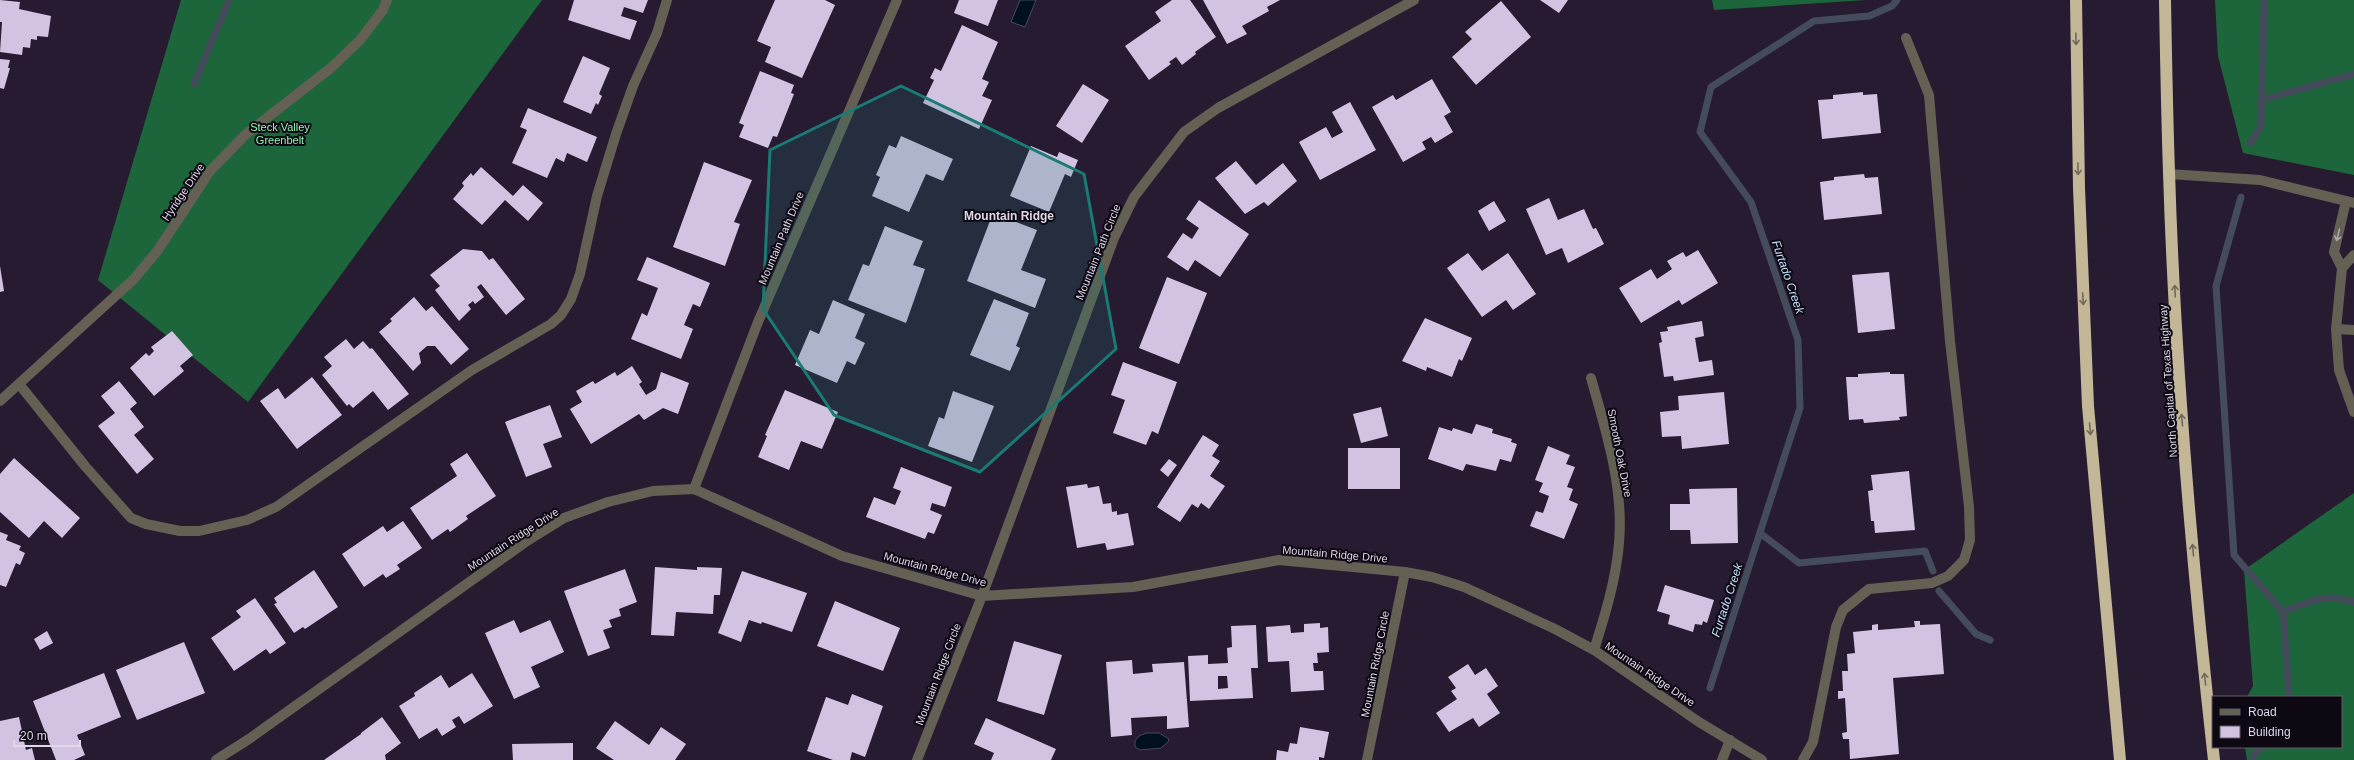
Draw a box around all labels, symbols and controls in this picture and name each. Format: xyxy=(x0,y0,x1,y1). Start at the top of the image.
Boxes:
one-way arrow xyxy=(2072,32,2080,45)
park label: Steck Valley Greenbelt xyxy=(250,121,310,146)
street label: Hyridge Drive xyxy=(159,161,207,223)
one-way arrow xyxy=(2074,162,2082,175)
street label: Mountain Path Drive xyxy=(756,190,806,286)
street label: Mountain Path Circle xyxy=(1073,202,1123,302)
district label: Mountain Ridge xyxy=(964,209,1054,223)
one-way arrow xyxy=(2334,228,2341,241)
water label: Furtado Creek xyxy=(1769,238,1807,316)
one-way arrow xyxy=(2171,285,2178,298)
one-way arrow xyxy=(2080,292,2087,305)
street label: North Capital of Texas Highway xyxy=(2157,304,2179,458)
street label: Smooth Oak Drive xyxy=(1606,408,1634,498)
one-way arrow xyxy=(2179,414,2186,427)
one-way arrow xyxy=(2087,422,2094,435)
street label: Mountain Ridge Drive xyxy=(465,505,561,573)
street label: Mountain Ridge Drive xyxy=(1282,543,1388,565)
one-way arrow xyxy=(2189,544,2196,557)
street label: Mountain Ridge Drive xyxy=(882,550,988,588)
water label: Furtado Creek xyxy=(1708,560,1746,639)
street label: Mountain Ridge Circle xyxy=(1359,610,1391,718)
street label: Mountain Ridge Circle xyxy=(913,621,963,727)
street label: Mountain Ridge Drive xyxy=(1603,639,1697,709)
one-way arrow xyxy=(2202,673,2209,686)
legend xyxy=(2212,696,2342,748)
text: Road xyxy=(2248,705,2277,719)
scale bar xyxy=(14,722,80,748)
text: Building xyxy=(2248,725,2291,739)
text: 20 m xyxy=(20,729,47,743)

